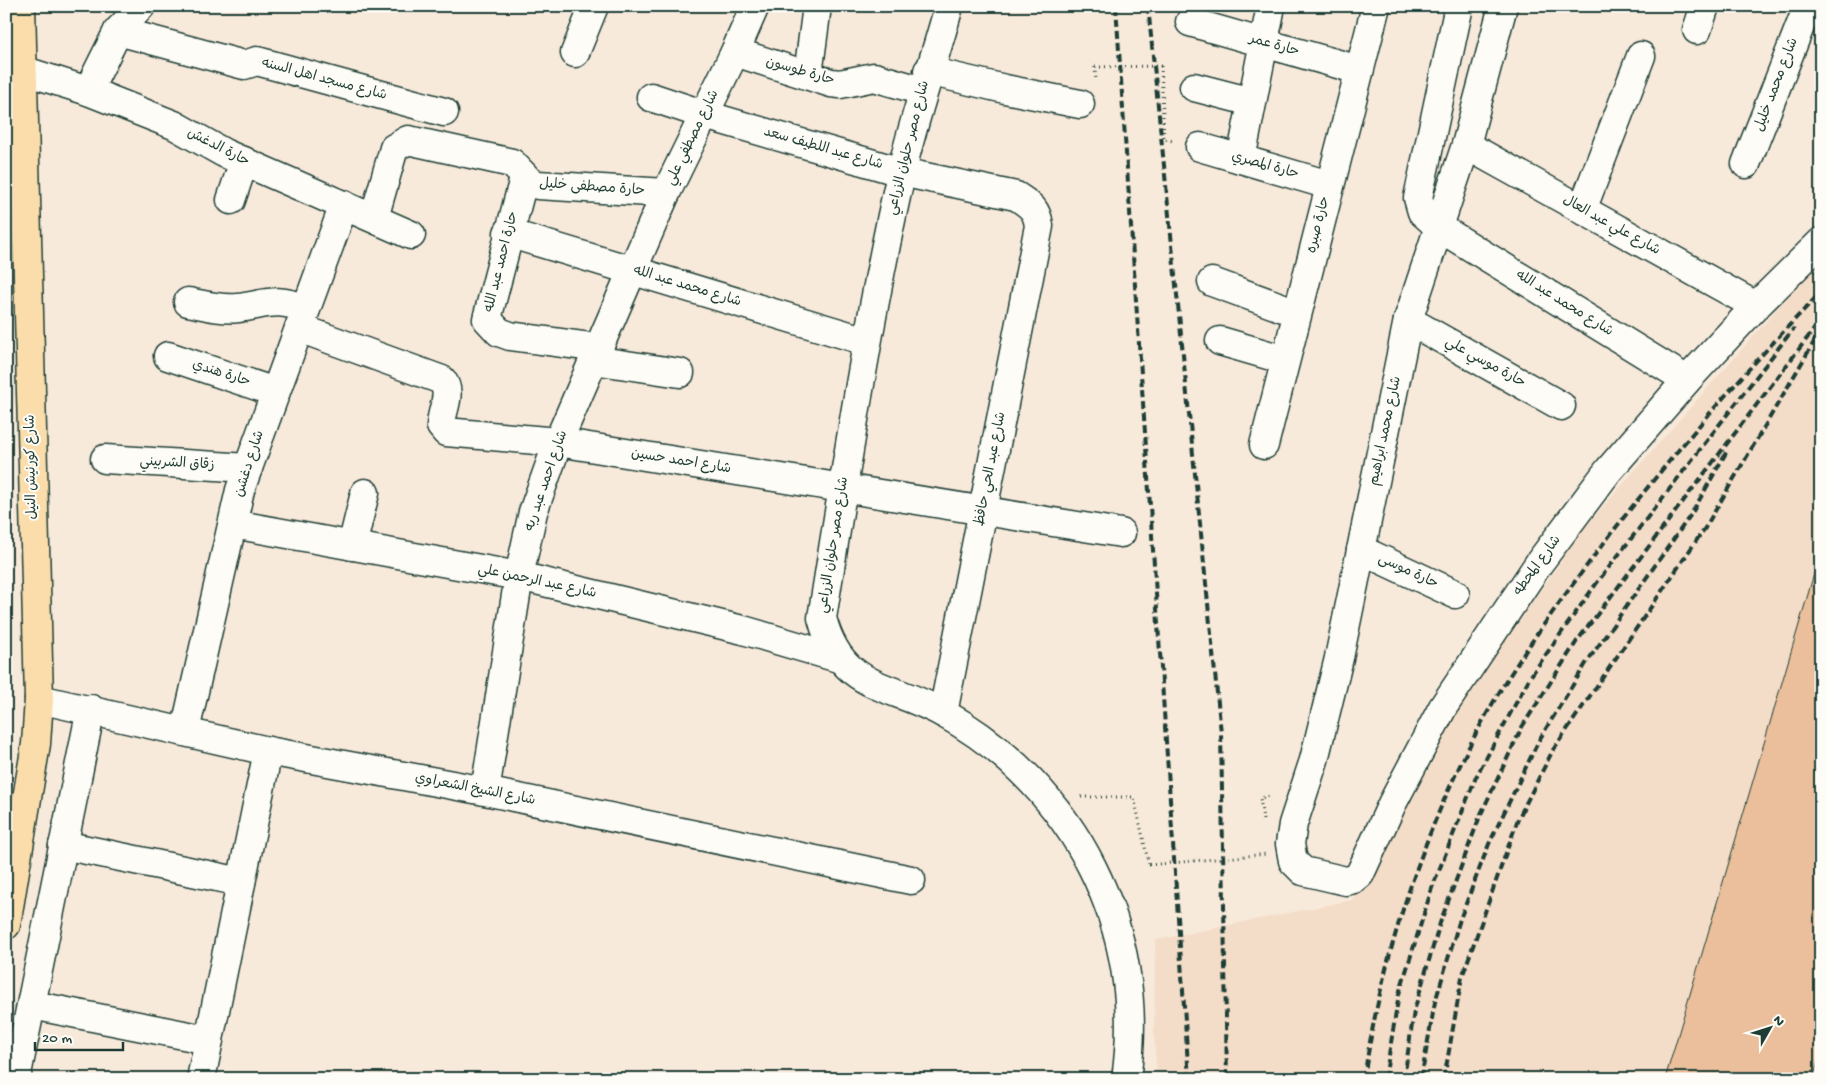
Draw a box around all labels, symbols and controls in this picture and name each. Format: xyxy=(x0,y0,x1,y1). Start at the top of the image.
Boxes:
street label: حارة عمر xyxy=(1246,30,1301,61)
street label: شارع محمد خليل xyxy=(1751,36,1803,134)
street label: حارة طوسون xyxy=(764,54,836,90)
street label: شارع مسجد اهل السنه xyxy=(260,55,388,105)
street label: شارع مصر حلوان الزراعي xyxy=(884,79,936,218)
street label: شارع مصطفي علي xyxy=(663,88,725,189)
street label: شارع عبد اللطيف سعد xyxy=(761,124,885,174)
street label: حارة الدغش xyxy=(184,125,252,171)
street label: حارة المصري xyxy=(1229,148,1301,184)
street label: حارة مصطفى خليل xyxy=(538,176,646,200)
street label: شارع علي عبد العال xyxy=(1558,192,1663,262)
street label: حارة صبره xyxy=(1304,195,1334,255)
street label: حارة احمد عبد الله xyxy=(481,210,523,314)
street label: شارع محمد عبد الله xyxy=(631,262,743,312)
street label: شارع محمد عبد الله xyxy=(1512,267,1616,341)
street label: حارة موسي علي xyxy=(1441,334,1528,394)
street label: حارة هندي xyxy=(190,357,252,391)
street label: شارع محمد ابراهيم xyxy=(1366,375,1406,487)
street label: شارع عبد الحي حافظ xyxy=(972,410,1012,528)
street label: شارع كورنيش النيل xyxy=(23,414,41,520)
street label: شارع احمد عبد ربه xyxy=(522,428,572,534)
street label: شارع دغشن xyxy=(231,429,269,499)
street label: شارع احمد حسين xyxy=(630,446,732,478)
street label: زقاق الشربيني xyxy=(139,454,215,476)
street label: شارع مصر حلوان الزراعي xyxy=(815,475,855,615)
street label: شارع المحطه xyxy=(1510,533,1566,599)
street label: حارة موسى xyxy=(1375,551,1441,593)
street label: شارع عبد الرحمن علي xyxy=(476,561,598,605)
street label: شارع الشيخ الشعراوي xyxy=(413,770,537,810)
north arrow xyxy=(1744,1002,1794,1052)
text: N xyxy=(1769,1012,1788,1030)
scale bar xyxy=(35,1020,122,1052)
text: 20 m xyxy=(42,1030,72,1048)

